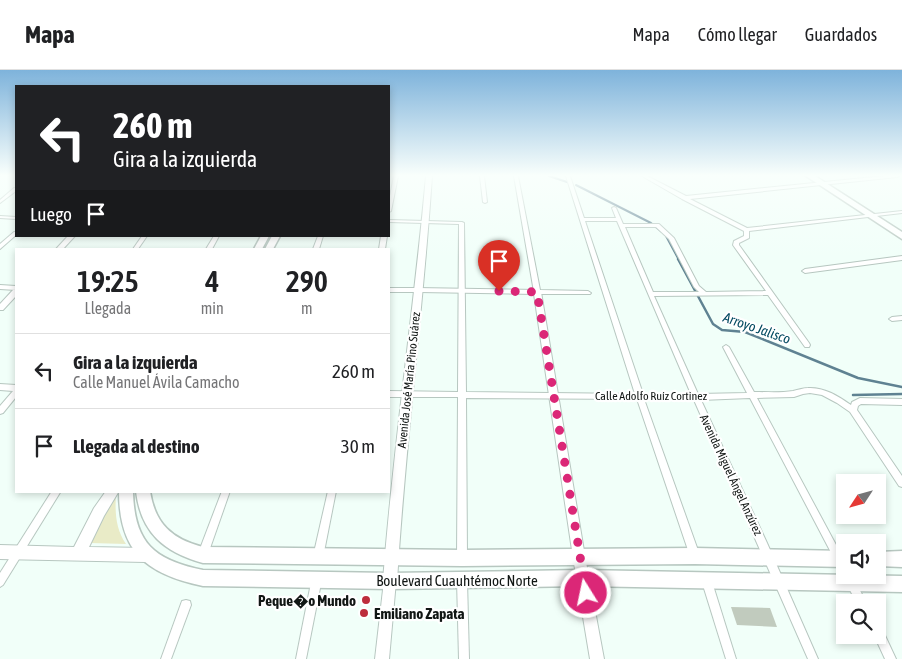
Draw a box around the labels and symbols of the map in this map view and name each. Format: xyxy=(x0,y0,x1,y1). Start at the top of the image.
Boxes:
pin xyxy=(478,240,520,291)
water label: Arroyo Jalisco xyxy=(720,309,793,347)
street label: Avenida José María Pino Suárez xyxy=(395,311,423,449)
street label: Calle Adolfo Ruíz Cortinez xyxy=(595,389,708,403)
street label: Avenida Miguel Ángel Anzúrez xyxy=(697,412,765,538)
north arrow xyxy=(836,474,886,524)
position arrow xyxy=(559,566,611,618)
street label: Boulevard Cuauhtémoc Norte xyxy=(376,572,538,589)
place label: Peque�o Mundo xyxy=(258,592,356,609)
marker: Peque�o Mundo xyxy=(360,594,372,606)
place label: Emiliano Zapata xyxy=(374,605,465,622)
marker: Emiliano Zapata xyxy=(358,607,370,619)

